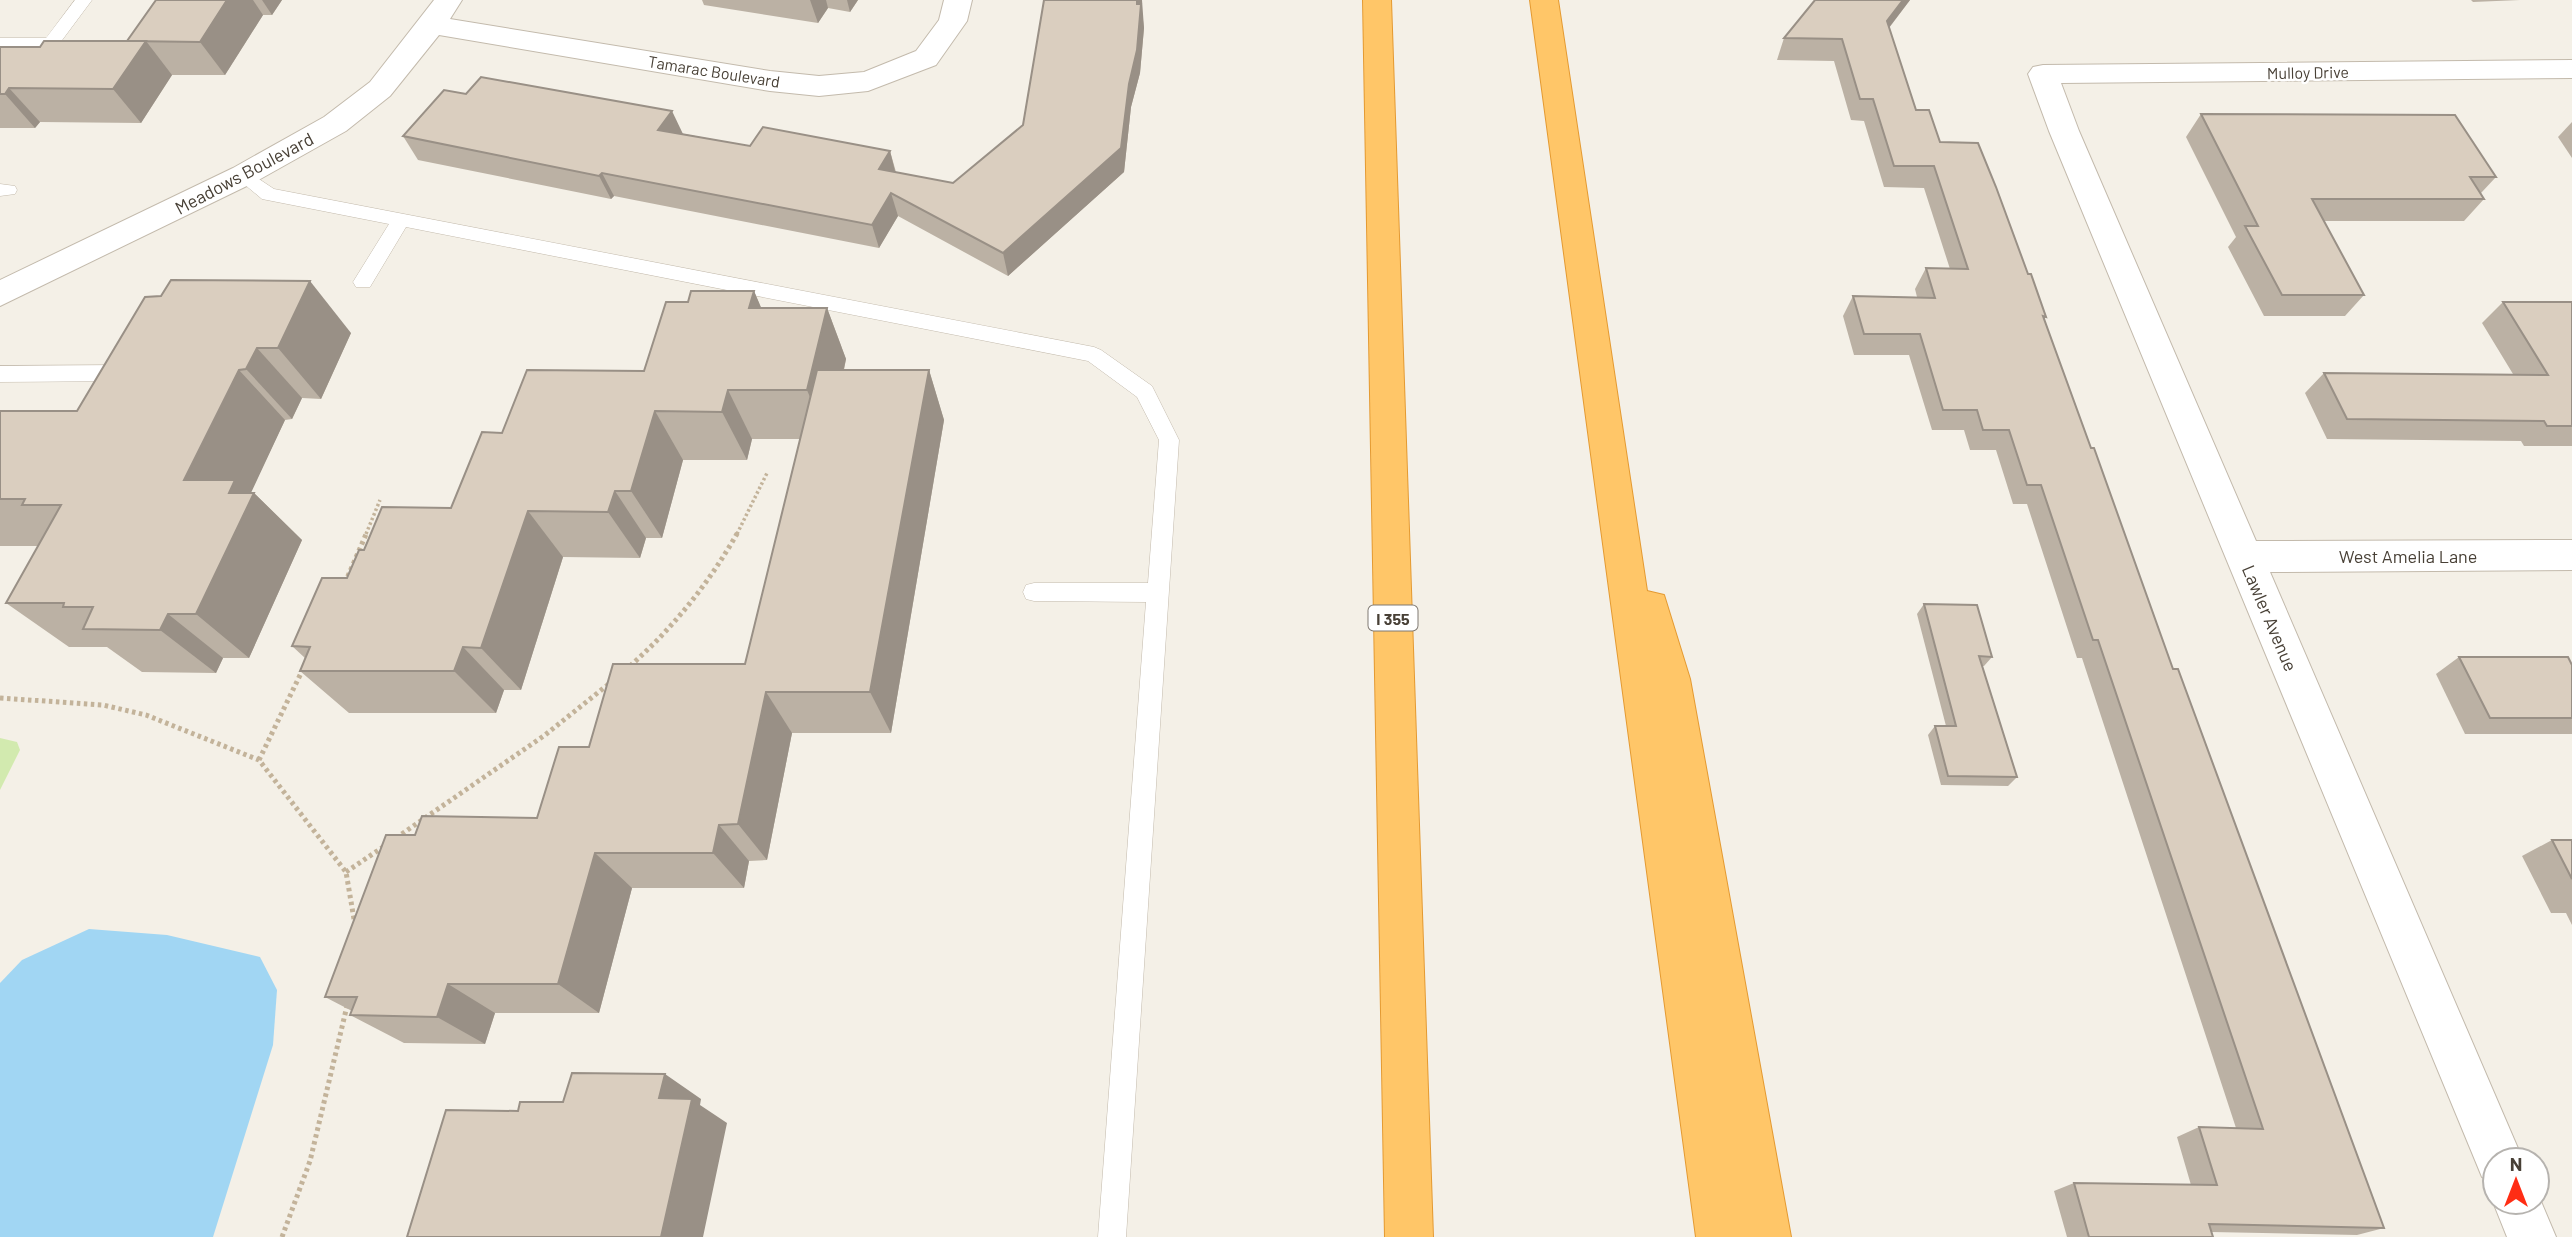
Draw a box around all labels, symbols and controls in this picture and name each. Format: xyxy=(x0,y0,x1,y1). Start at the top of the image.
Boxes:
street label: Tamarac Boulevard xyxy=(647,51,781,91)
street label: Mulloy Drive xyxy=(2267,62,2349,82)
street label: Meadows Boulevard xyxy=(171,127,317,219)
street label: West Amelia Lane xyxy=(2339,545,2477,567)
street label: Lawler Avenue xyxy=(2238,562,2302,674)
road number: I 355 xyxy=(1368,606,1418,631)
north arrow xyxy=(2481,1146,2551,1216)
text: N xyxy=(2510,1152,2522,1175)

